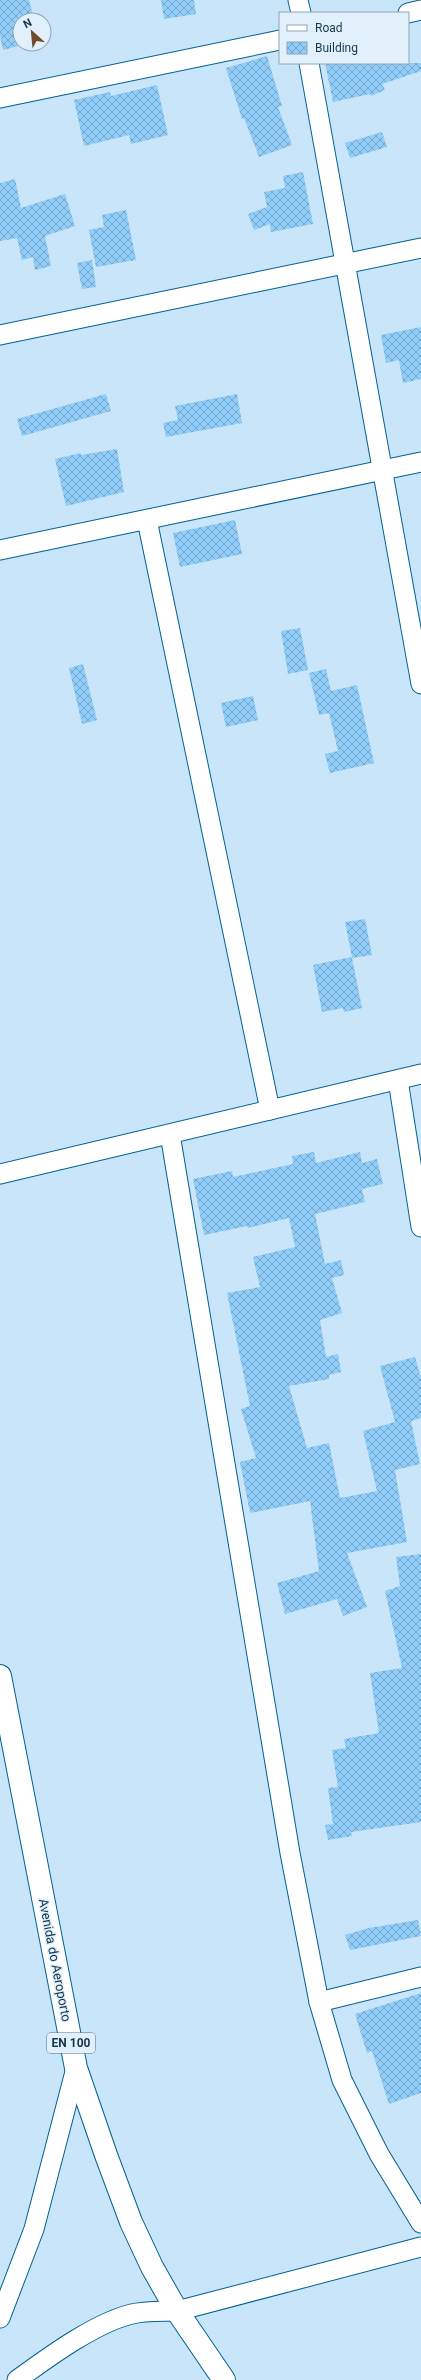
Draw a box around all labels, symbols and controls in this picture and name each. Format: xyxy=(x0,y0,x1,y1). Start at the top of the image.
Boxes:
north arrow xyxy=(12,12,52,52)
legend xyxy=(279,12,409,64)
text: N xyxy=(21,16,34,31)
text: Road xyxy=(315,21,343,35)
text: Building xyxy=(315,41,358,55)
street label: Avenida do Aeroporto xyxy=(36,1897,74,2023)
road number: EN 100 xyxy=(47,2033,95,2053)

